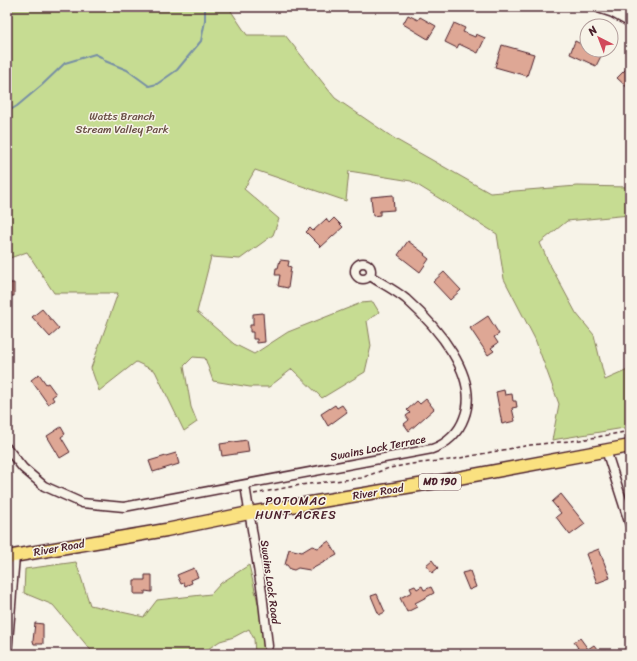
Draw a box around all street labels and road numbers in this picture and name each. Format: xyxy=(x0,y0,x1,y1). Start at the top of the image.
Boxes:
street label: Swains Lock Terrace xyxy=(329,429,428,467)
road number: MD 190 xyxy=(419,474,461,490)
street label: River Road xyxy=(351,478,406,505)
street label: River Road xyxy=(32,534,87,562)
street label: Swains Lock Road xyxy=(255,539,285,626)

